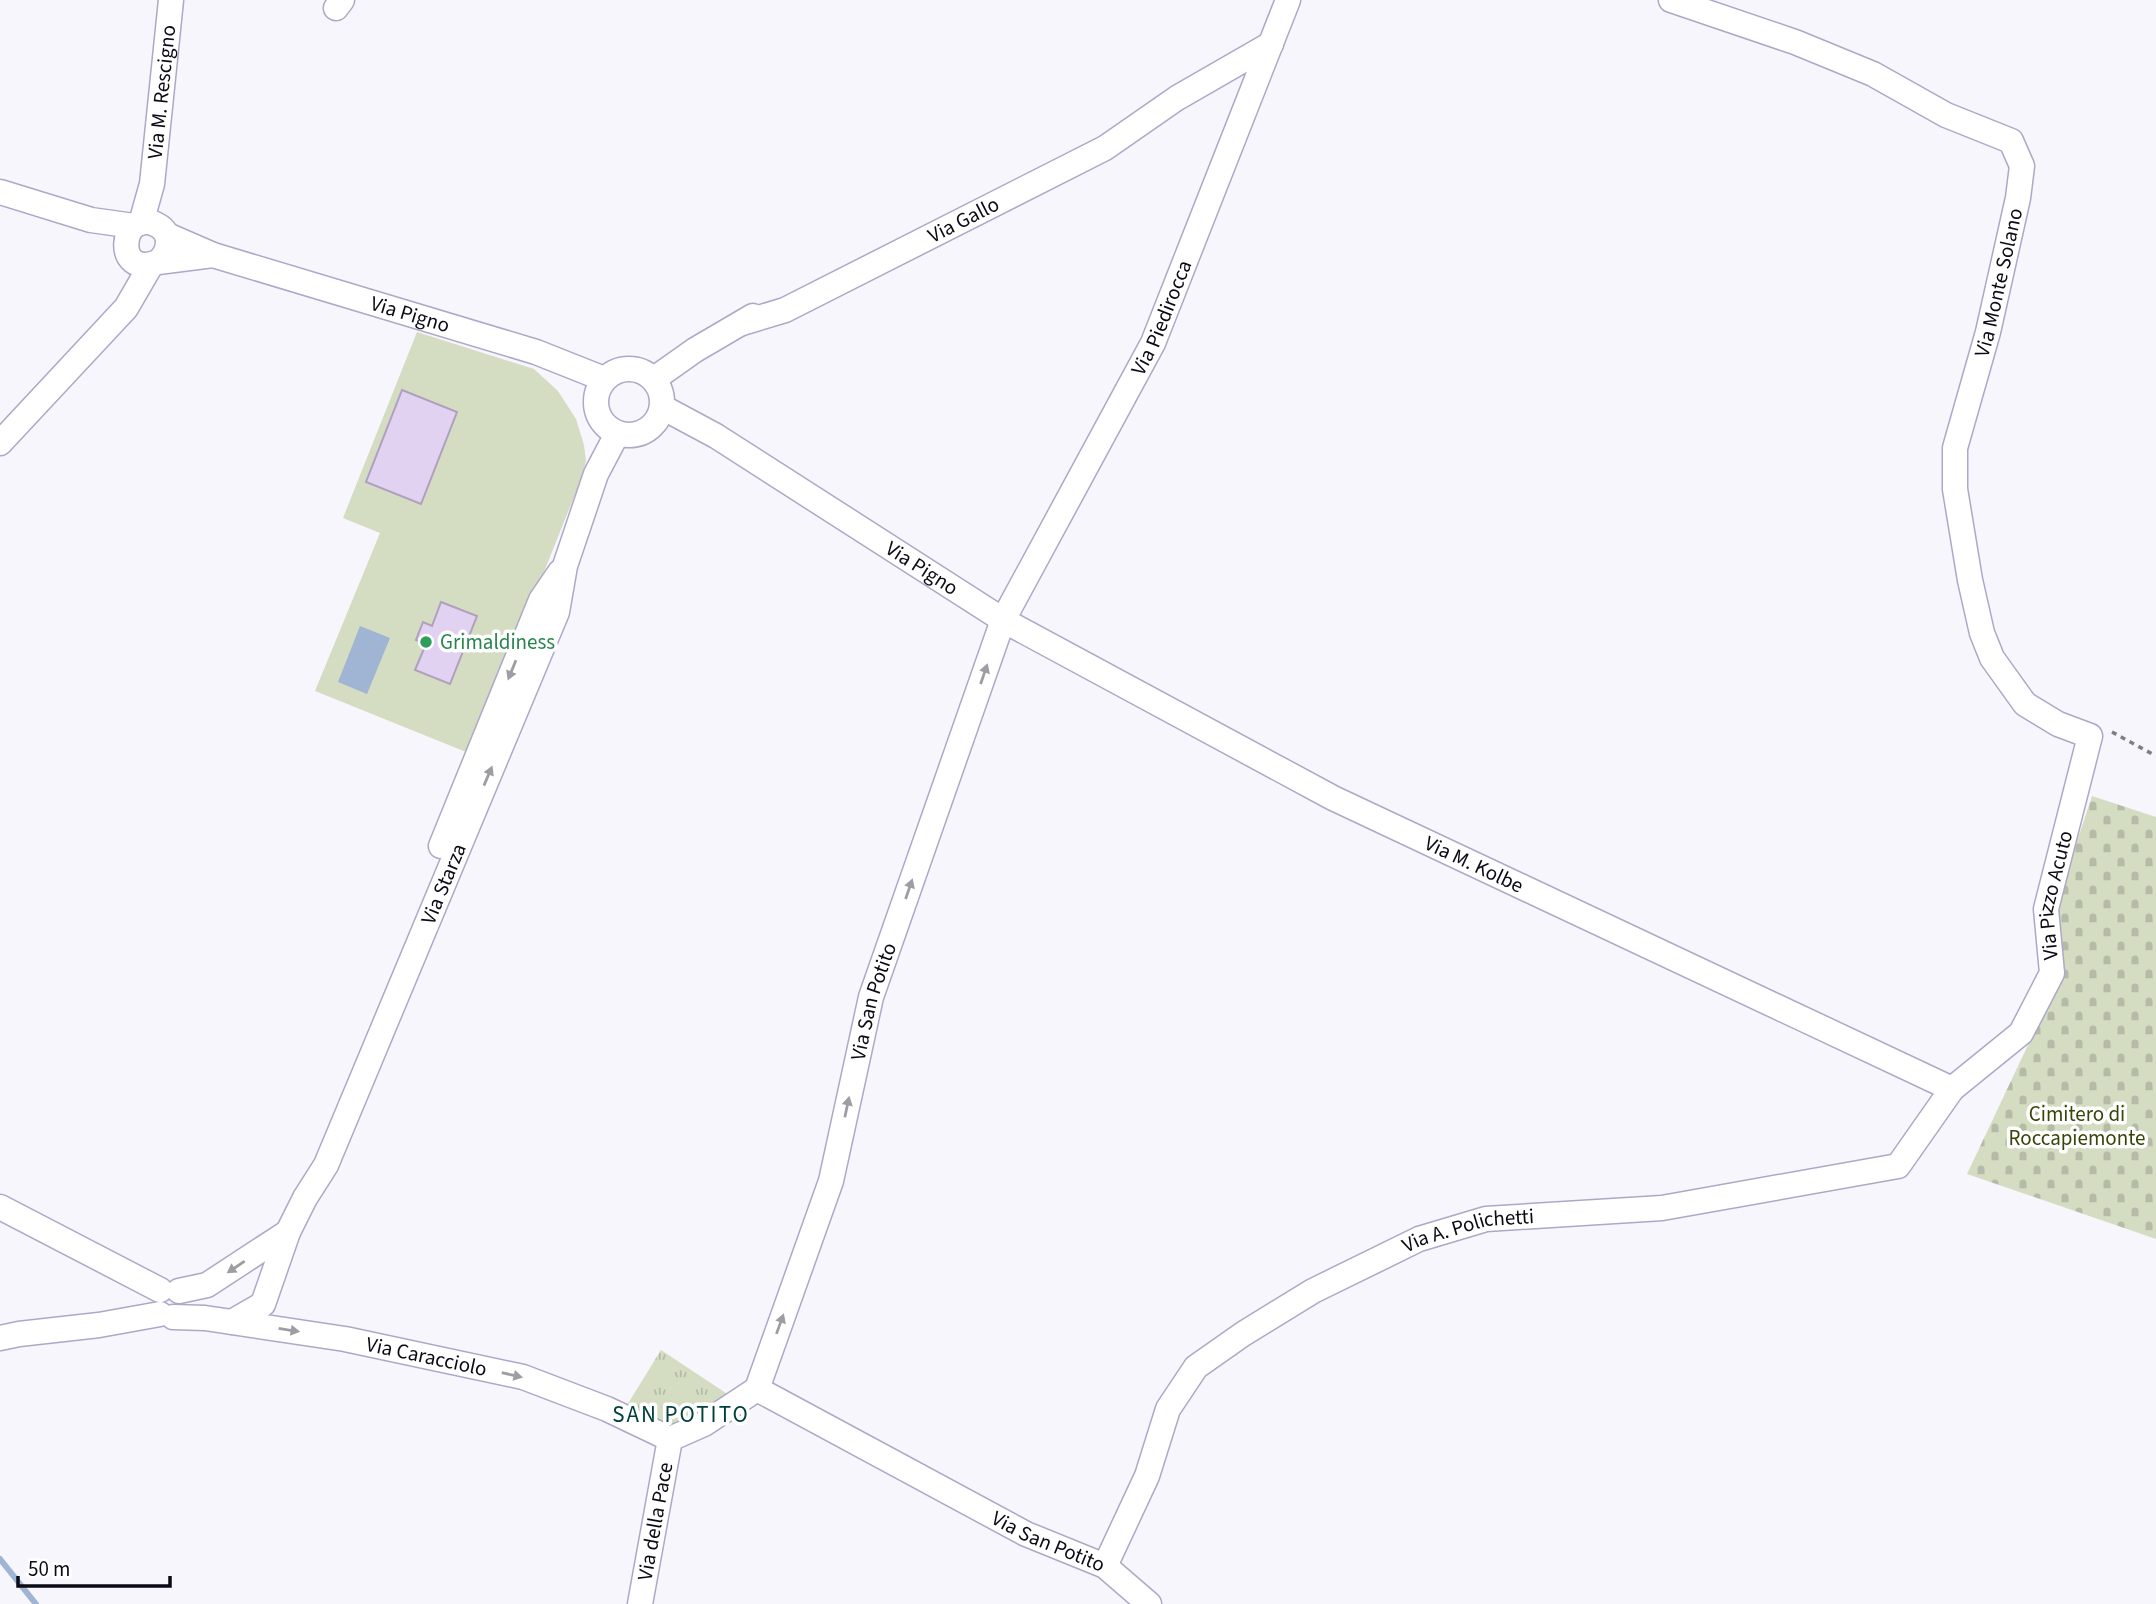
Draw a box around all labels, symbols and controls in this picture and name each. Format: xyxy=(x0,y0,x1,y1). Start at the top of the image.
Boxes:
street label: Via M. Rescigno xyxy=(140,23,183,161)
street label: Via Gallo xyxy=(923,189,1004,250)
street label: Via Monte Solano xyxy=(1967,205,2030,360)
street label: Via Piedirocca xyxy=(1123,255,1199,381)
street label: Via Pigno xyxy=(367,288,453,340)
street label: Via Pigno xyxy=(880,533,964,603)
place label: Grimaldiness xyxy=(440,627,555,657)
marker: Grimaldiness xyxy=(418,634,434,650)
one-way arrow xyxy=(507,659,518,680)
one-way arrow xyxy=(979,664,990,685)
one-way arrow xyxy=(483,765,494,786)
street label: Via Pizzo Acuto xyxy=(2031,827,2080,961)
street label: Via M. Kolbe xyxy=(1420,828,1529,900)
street label: Via Starza xyxy=(413,839,474,929)
one-way arrow xyxy=(904,878,915,899)
street label: Via San Potito xyxy=(843,938,904,1063)
one-way arrow xyxy=(842,1096,853,1118)
park label: Cimitero di Roccapiemonte xyxy=(2009,1099,2145,1153)
street label: Via A. Polichetti xyxy=(1397,1201,1535,1260)
one-way arrow xyxy=(226,1260,245,1273)
one-way arrow xyxy=(775,1314,786,1335)
one-way arrow xyxy=(278,1325,300,1336)
street label: Via Caracciolo xyxy=(363,1329,490,1384)
one-way arrow xyxy=(501,1370,523,1381)
district label: SAN POTITO xyxy=(612,1398,750,1431)
street label: Via della Pace xyxy=(630,1460,680,1583)
street label: Via San Potito xyxy=(986,1503,1110,1579)
scale bar xyxy=(18,1544,170,1588)
text: 50 m xyxy=(28,1554,70,1584)

